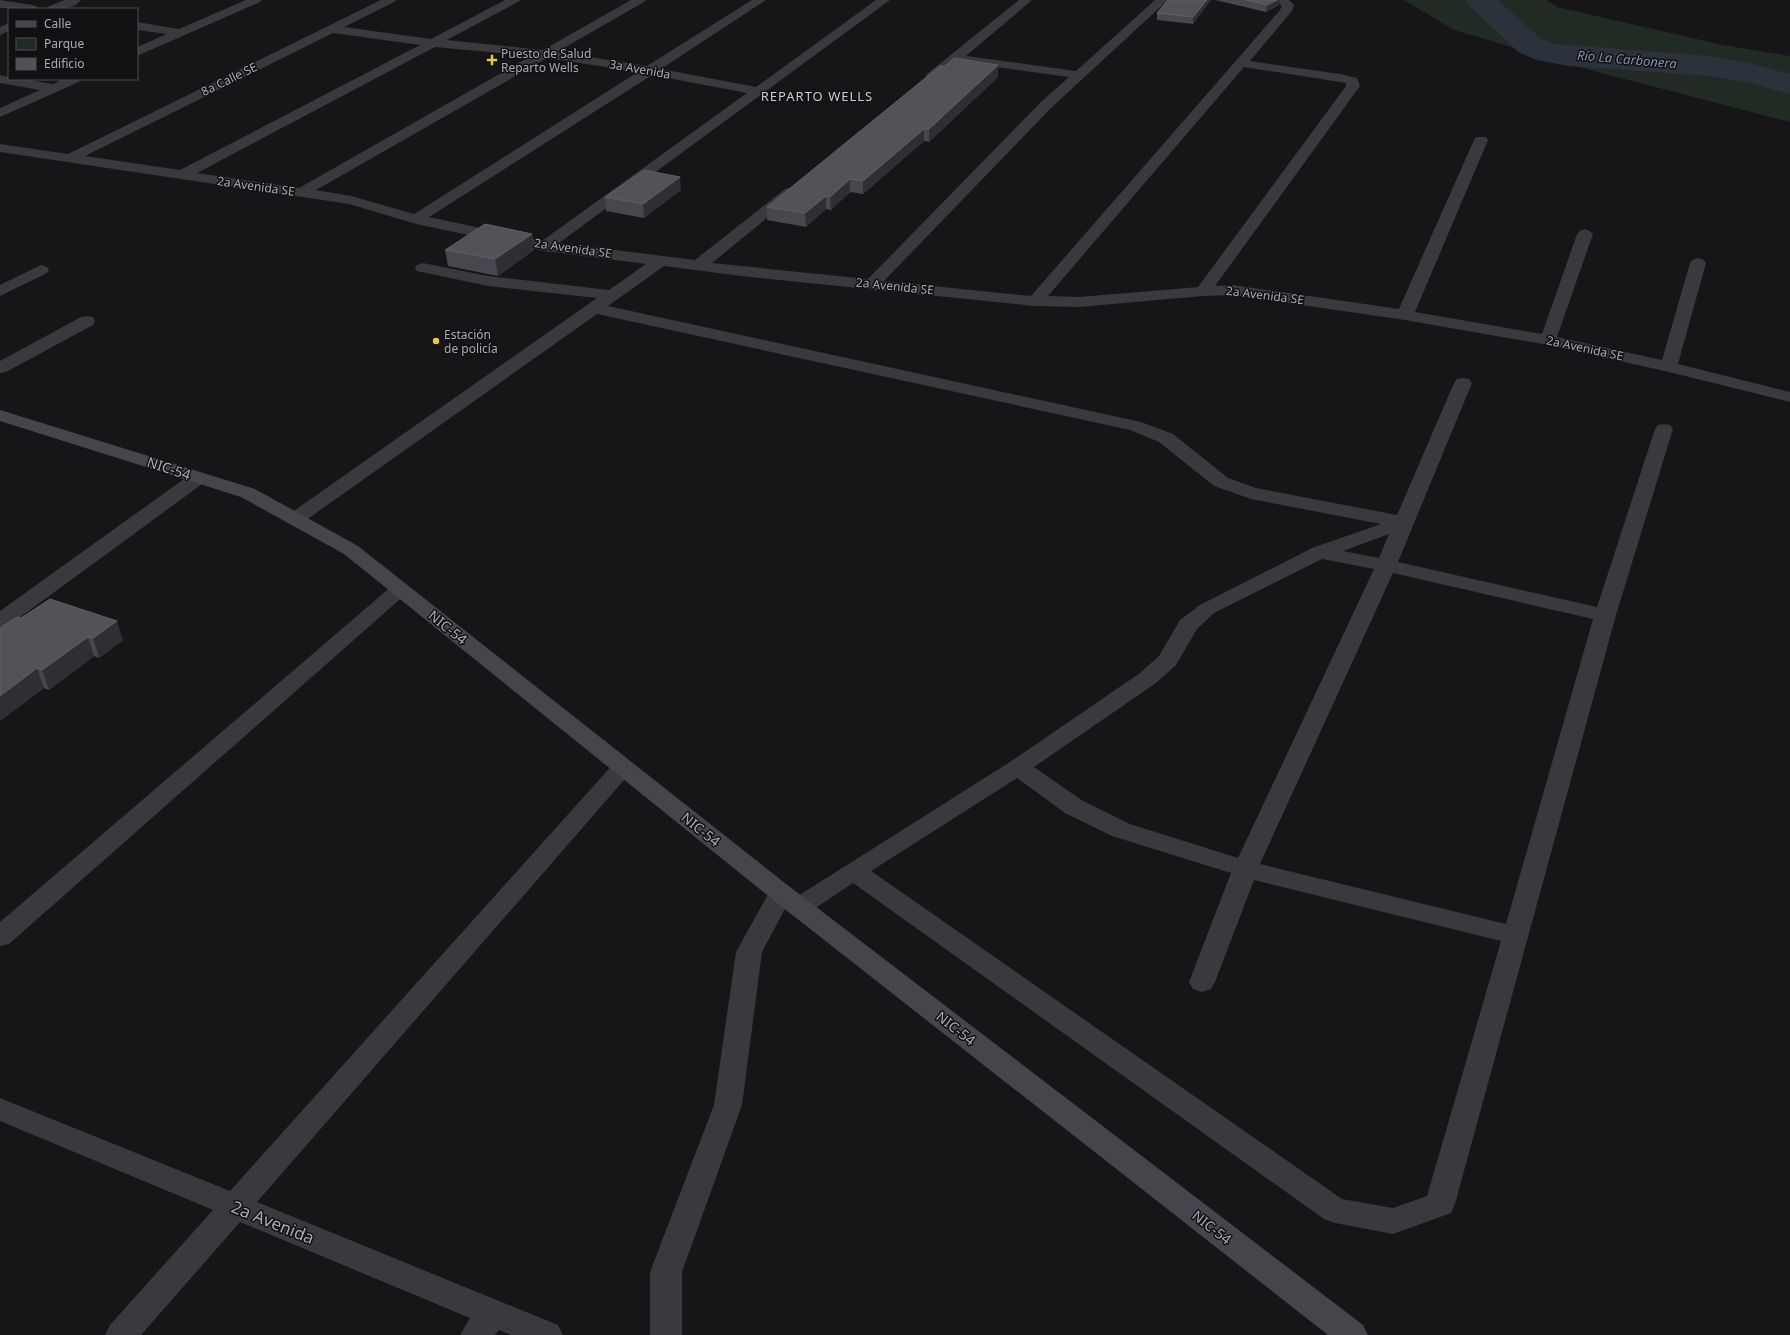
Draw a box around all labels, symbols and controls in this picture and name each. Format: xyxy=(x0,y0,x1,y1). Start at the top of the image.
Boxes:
legend xyxy=(8,8,138,80)
text: Calle xyxy=(44,15,72,32)
text: Parque xyxy=(44,35,85,52)
place label: Puesto de Salud Reparto Wells xyxy=(501,45,591,76)
water label: Río La Carbonera xyxy=(1576,46,1678,72)
marker: Puesto de Salud Reparto Wells xyxy=(486,54,498,66)
text: Edificio xyxy=(44,55,85,72)
street label: 3a Avenida xyxy=(608,55,672,83)
street label: 8a Calle SE xyxy=(198,58,260,100)
district label: REPARTO WELLS xyxy=(761,87,873,105)
street label: 2a Avenida SE xyxy=(216,172,296,200)
street label: 2a Avenida SE xyxy=(533,234,613,262)
street label: 2a Avenida SE xyxy=(855,273,935,299)
street label: 2a Avenida SE xyxy=(1225,282,1305,308)
place label: Estación de policía xyxy=(444,326,498,357)
street label: 2a Avenida SE xyxy=(1545,332,1625,364)
marker: Estación de policía xyxy=(431,336,441,346)
street label: NIC-54 xyxy=(145,452,193,484)
street label: NIC-54 xyxy=(425,606,471,648)
street label: NIC-54 xyxy=(678,808,724,850)
street label: NIC-54 xyxy=(933,1007,979,1049)
street label: 2a Avenida xyxy=(228,1195,318,1249)
street label: NIC-54 xyxy=(1189,1206,1235,1248)

